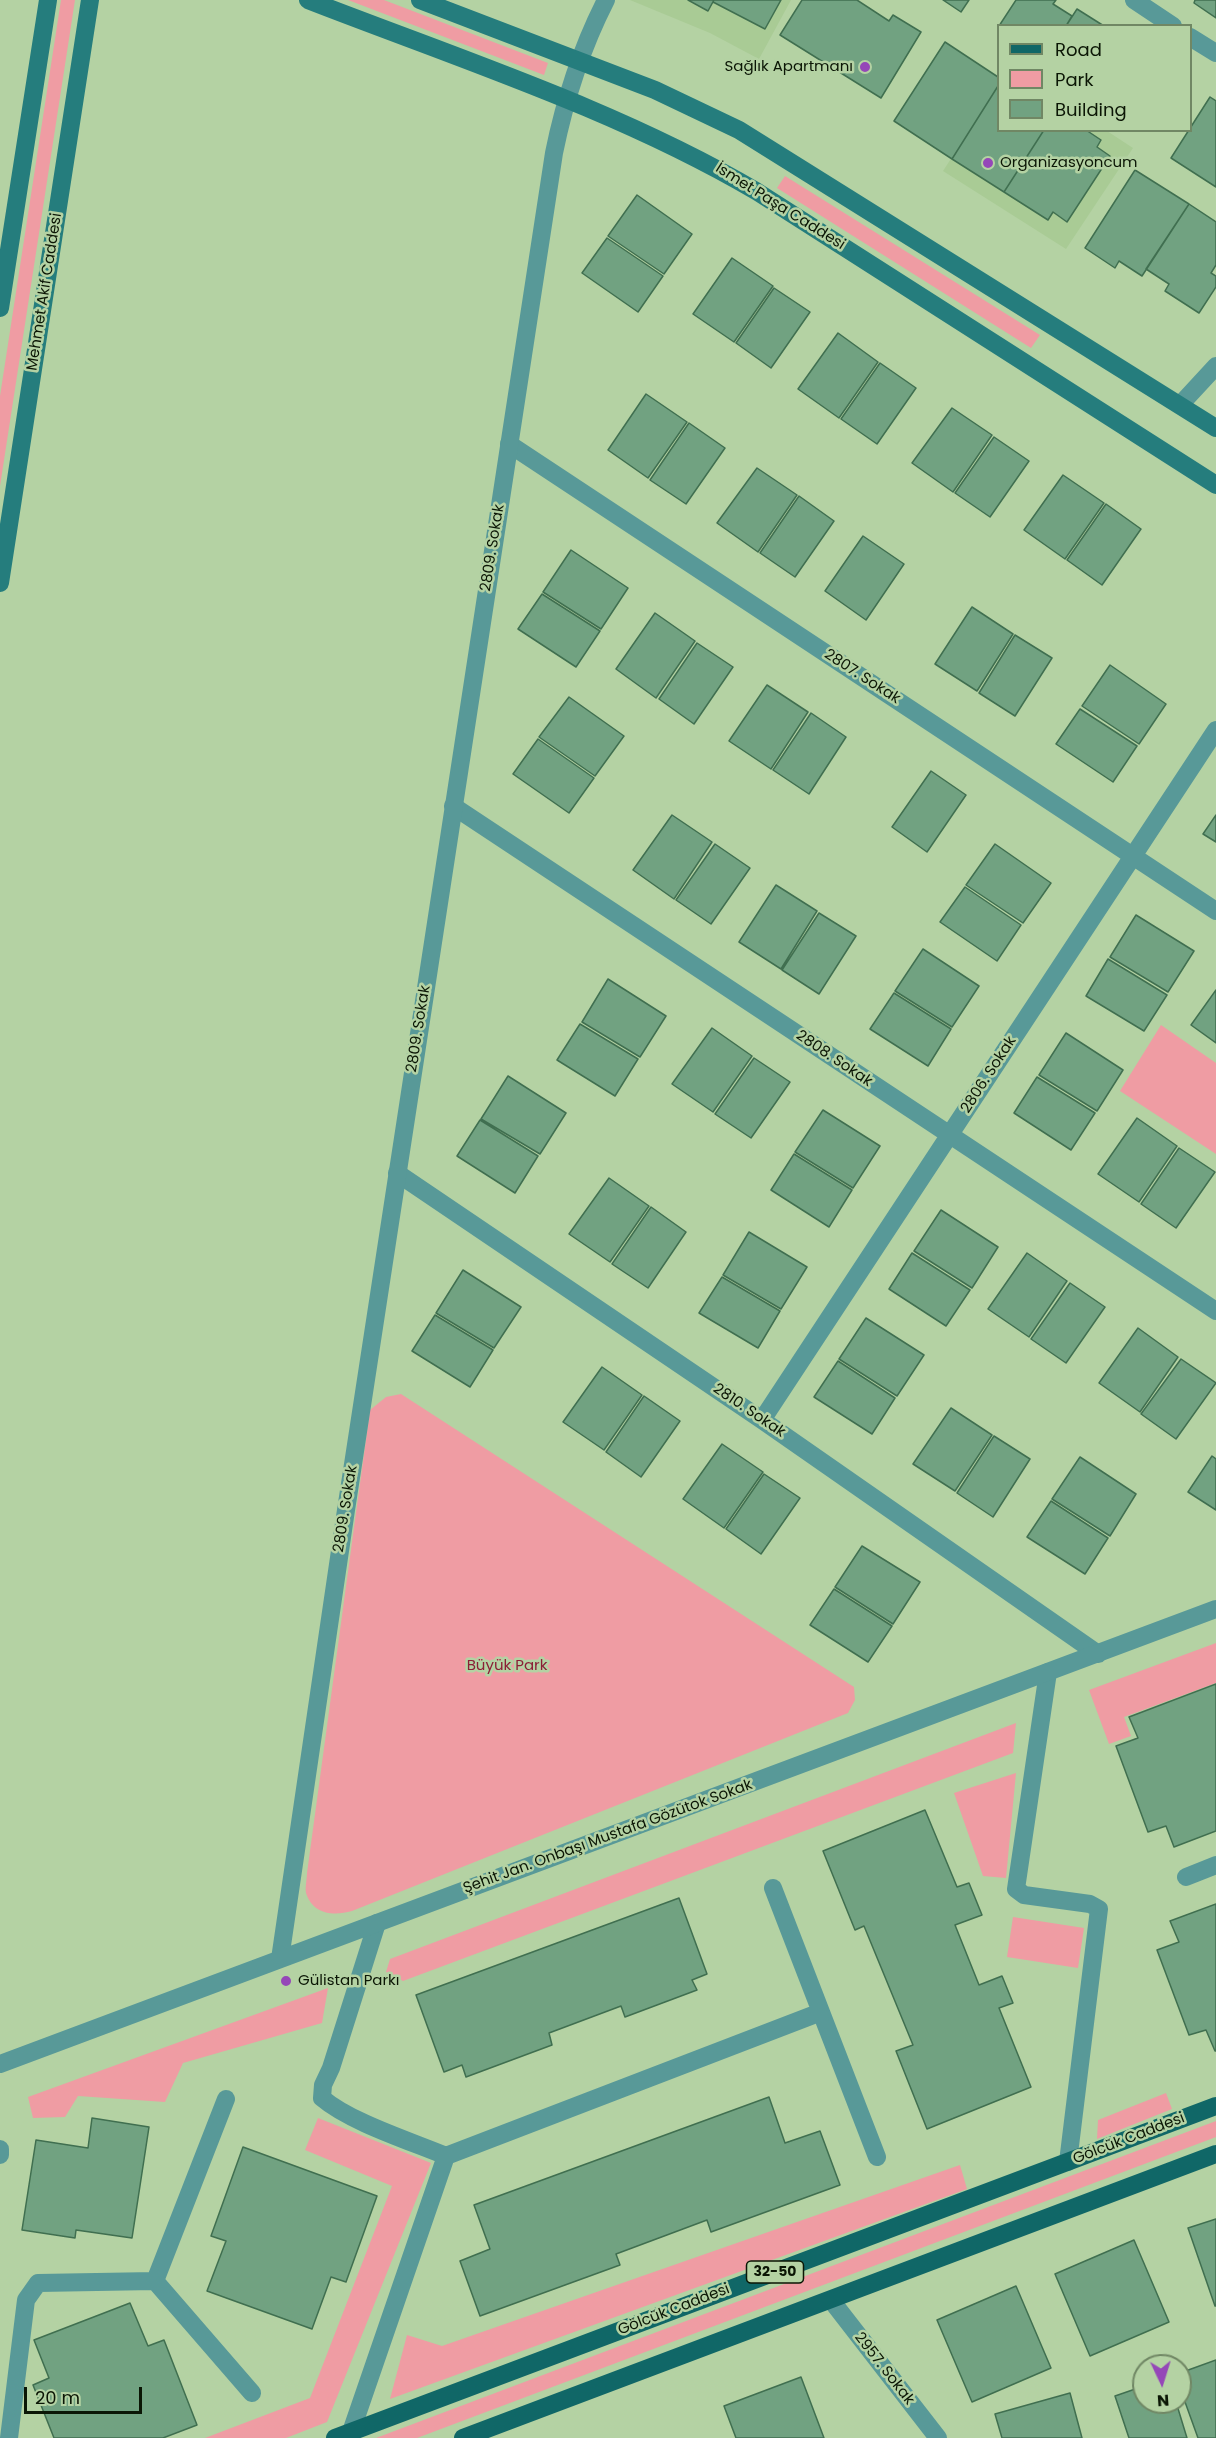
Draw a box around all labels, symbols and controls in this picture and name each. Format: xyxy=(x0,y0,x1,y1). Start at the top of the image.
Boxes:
legend xyxy=(997,24,1192,132)
text: Road xyxy=(1055,37,1102,62)
place label: Sağlık Apartmanı xyxy=(724,58,853,76)
marker: Sağlık Apartmanı xyxy=(858,60,872,74)
text: Park xyxy=(1055,67,1094,92)
text: Building xyxy=(1055,97,1127,122)
place label: Organizasyoncum xyxy=(1000,154,1138,172)
marker: Organizasyoncum xyxy=(981,156,995,170)
street label: İsmet Paşa Caddesi xyxy=(712,160,848,254)
street label: Mehmet Akif Caddesi xyxy=(24,212,66,372)
street label: 2809. Sokak xyxy=(477,503,509,593)
street label: 2807. Sokak xyxy=(821,646,903,708)
street label: 2809. Sokak xyxy=(403,984,435,1074)
street label: 2808. Sokak xyxy=(792,1027,876,1091)
street label: 2806. Sokak xyxy=(957,1033,1021,1117)
street label: 2810. Sokak xyxy=(709,1380,789,1442)
street label: 2809. Sokak xyxy=(330,1464,362,1554)
park label: Büyük Park xyxy=(467,1657,547,1675)
street label: Şehit Jan. Onbaşı Mustafa Gözütok Sokak xyxy=(461,1776,755,1898)
place label: Gülistan Parkı xyxy=(298,1972,400,1990)
marker: Gülistan Parkı xyxy=(279,1974,293,1988)
street label: Gölcük Caddesi xyxy=(1071,2109,1187,2169)
road number: 32-50 xyxy=(746,2261,804,2283)
street label: Gölcük Caddesi xyxy=(616,2280,732,2340)
street label: 2957. Sokak xyxy=(850,2329,918,2409)
north arrow xyxy=(1132,2354,1192,2414)
scale bar xyxy=(27,2375,146,2413)
text: 20 m xyxy=(35,2385,80,2410)
text: N xyxy=(1156,2389,1170,2412)

